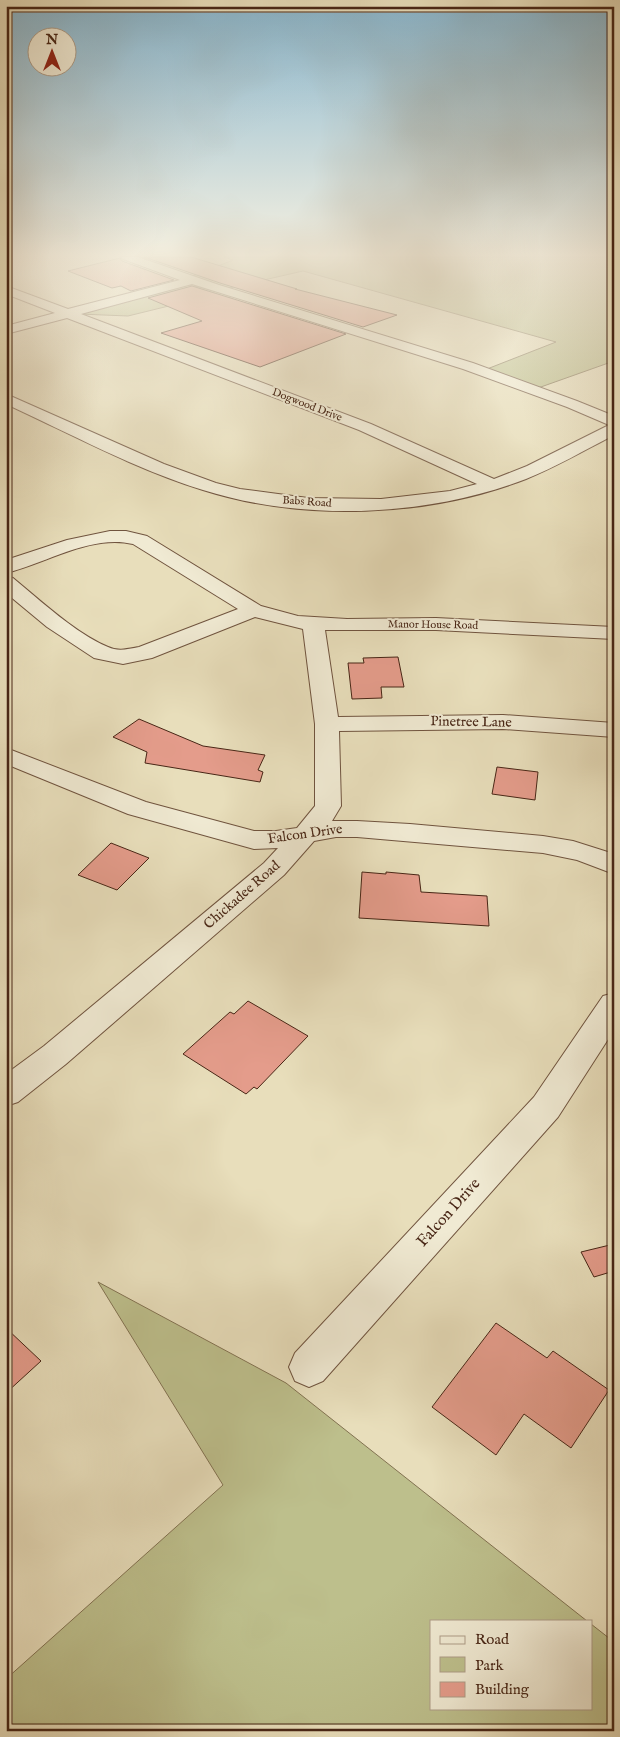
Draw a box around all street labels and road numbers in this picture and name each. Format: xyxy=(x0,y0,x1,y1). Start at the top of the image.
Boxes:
street label: Dogwood Drive xyxy=(270,385,344,425)
street label: Babs Road xyxy=(282,493,332,511)
street label: Manor House Road xyxy=(388,617,478,633)
street label: Pinetree Lane xyxy=(430,712,512,732)
street label: Falcon Drive xyxy=(267,820,344,848)
street label: Chickadee Road xyxy=(200,856,284,933)
street label: Falcon Drive xyxy=(413,1174,485,1252)

